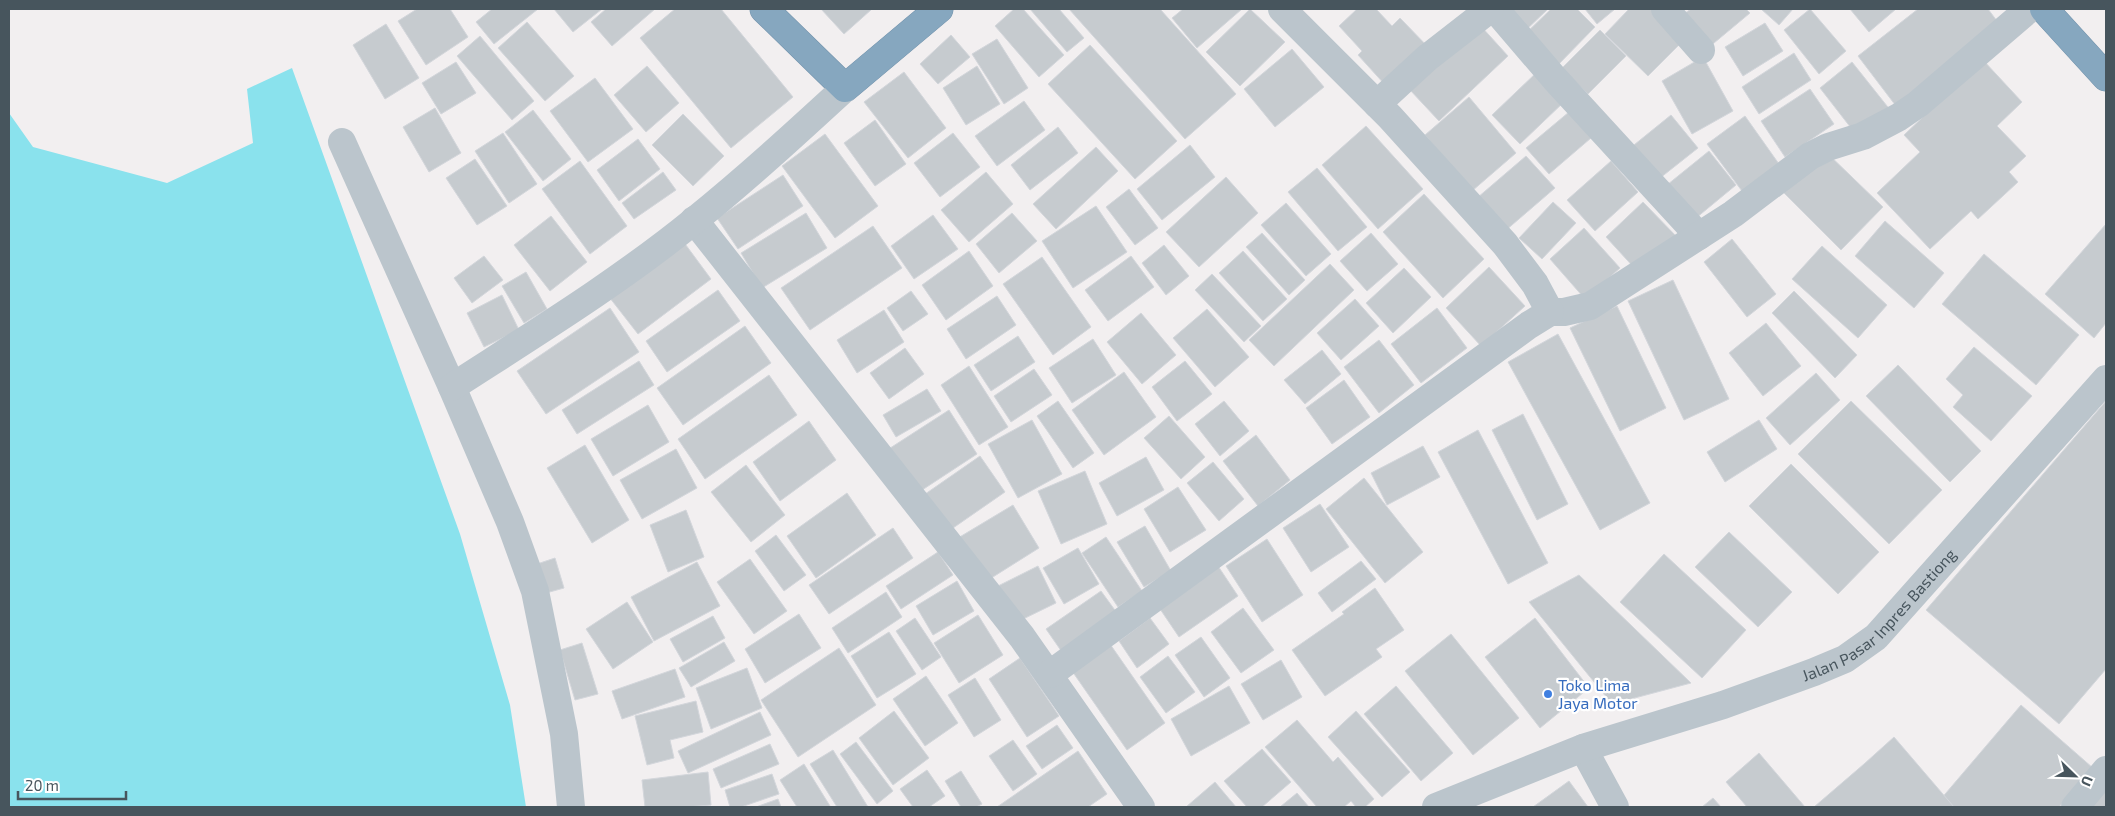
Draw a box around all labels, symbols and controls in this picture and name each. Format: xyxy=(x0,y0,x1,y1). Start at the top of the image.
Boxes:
street label: Jalan Pasar Inpres Bastiong xyxy=(1799,544,1959,685)
place label: Toko Lima Jaya Motor xyxy=(1558,675,1638,712)
marker: Toko Lima Jaya Motor xyxy=(1542,688,1554,700)
north arrow xyxy=(2050,751,2100,801)
scale bar xyxy=(18,768,125,800)
text: U xyxy=(2078,774,2097,789)
text: 20 m xyxy=(25,776,59,794)

